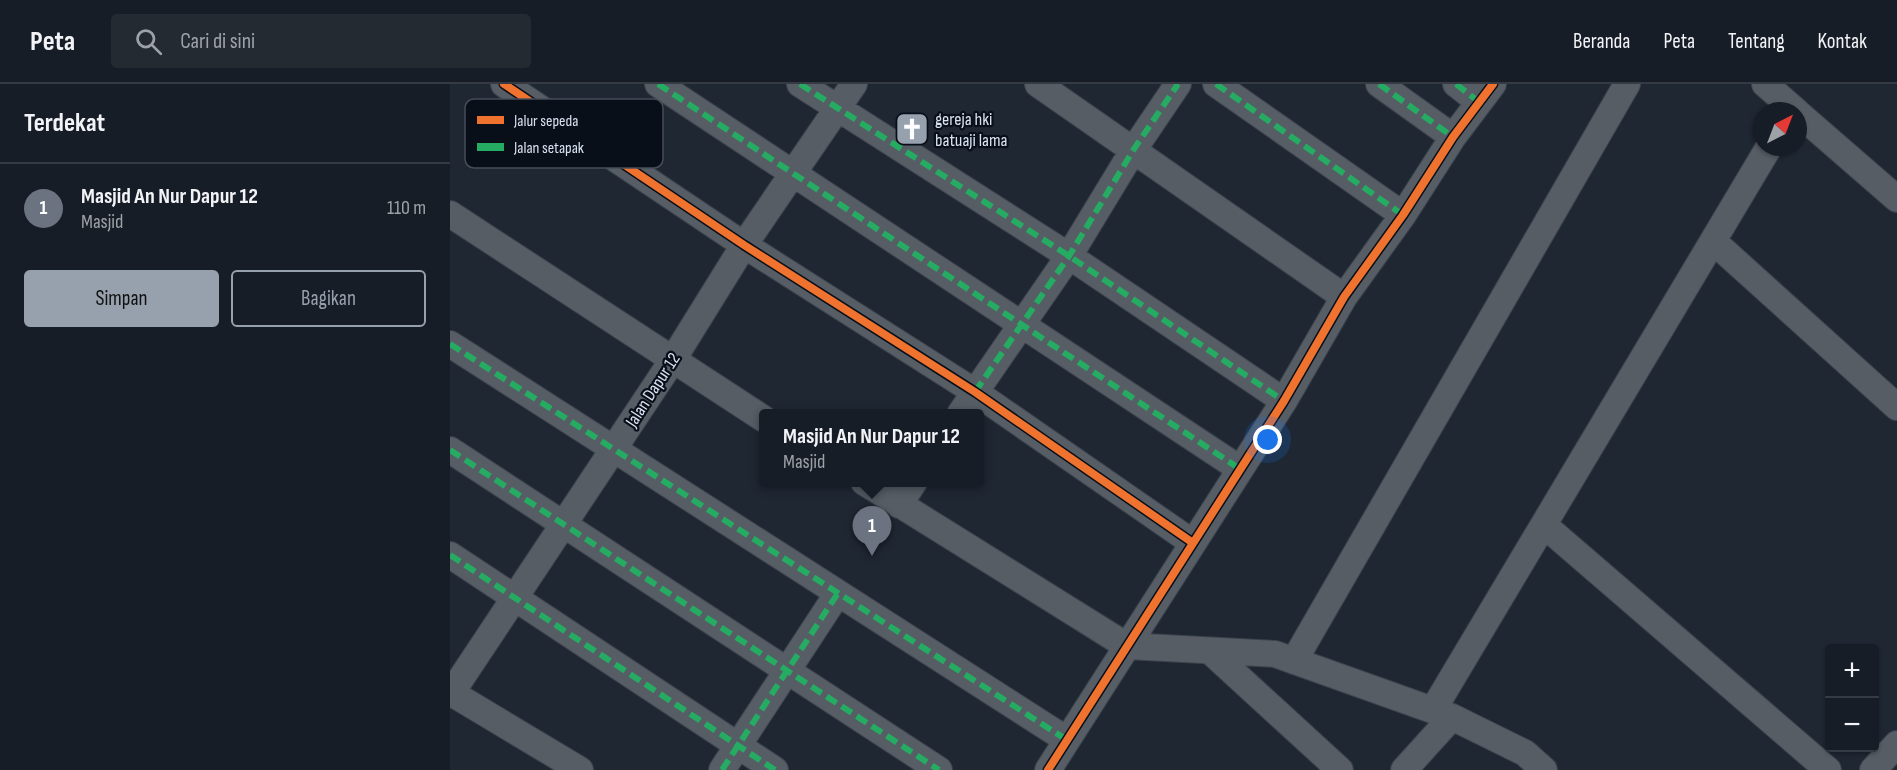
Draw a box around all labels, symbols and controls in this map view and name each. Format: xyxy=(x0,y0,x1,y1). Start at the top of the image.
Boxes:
search box xyxy=(111,14,531,68)
text: Peta xyxy=(30,25,75,58)
icon: search xyxy=(132,25,165,58)
text: Cari di sini xyxy=(180,28,255,55)
text: Beranda xyxy=(1573,29,1630,54)
text: Peta xyxy=(1663,29,1695,54)
text: Tentang xyxy=(1728,29,1785,54)
text: Kontak xyxy=(1818,29,1867,54)
legend xyxy=(465,99,663,168)
north arrow xyxy=(1753,102,1807,156)
text: Terdekat xyxy=(24,108,105,139)
place label: gereja hki batuaji lama xyxy=(935,109,1008,151)
church icon: gereja hki batuaji lama xyxy=(894,111,930,147)
text: Jalur sepeda xyxy=(513,112,578,131)
text: Jalan setapak xyxy=(513,139,584,158)
text: Masjid An Nur Dapur 12 xyxy=(81,183,258,210)
text: 1 xyxy=(40,196,47,220)
text: 110 m xyxy=(387,196,426,220)
text: Masjid xyxy=(81,210,123,234)
button: Simpan xyxy=(24,270,219,327)
button: Bagikan xyxy=(231,270,426,327)
street label: Jalan Dapur 12 xyxy=(621,349,685,432)
popup xyxy=(759,409,984,487)
text: Masjid An Nur Dapur 12 xyxy=(783,423,960,450)
your location xyxy=(1253,425,1282,454)
text: Masjid xyxy=(783,450,825,474)
pin: 1 xyxy=(852,506,892,556)
map controls xyxy=(1825,644,1879,752)
button: + xyxy=(1825,644,1879,698)
button: − xyxy=(1825,698,1879,752)

